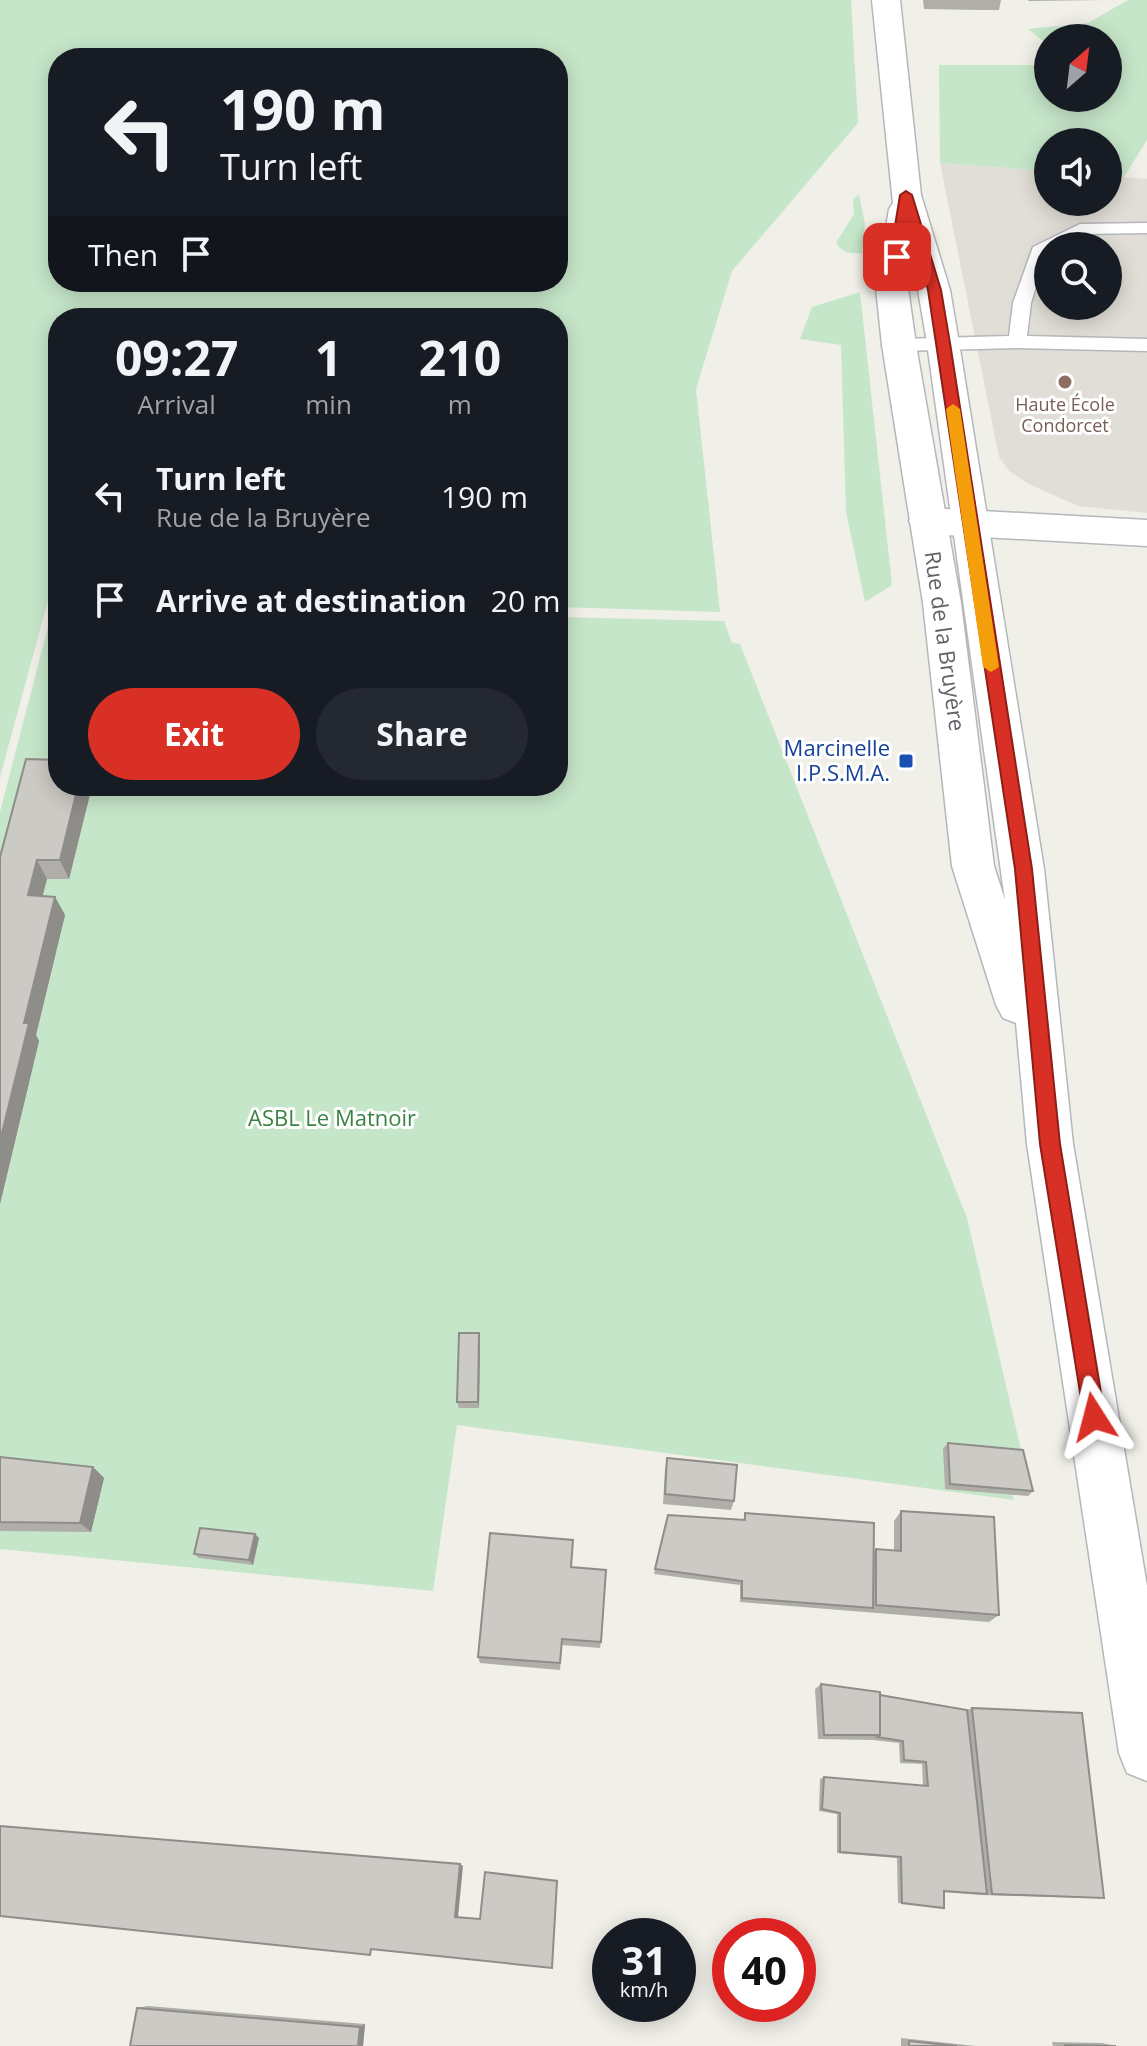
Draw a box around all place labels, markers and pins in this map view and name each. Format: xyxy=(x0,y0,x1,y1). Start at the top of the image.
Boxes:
pin xyxy=(863,223,931,291)
marker: Haute École Condorcet xyxy=(1056,373,1074,391)
place label: Haute École Condorcet xyxy=(1015,392,1115,437)
place label: Marcinelle I.P.S.M.A. xyxy=(784,732,890,787)
marker: Marcinelle I.P.S.M.A. xyxy=(897,752,915,770)

